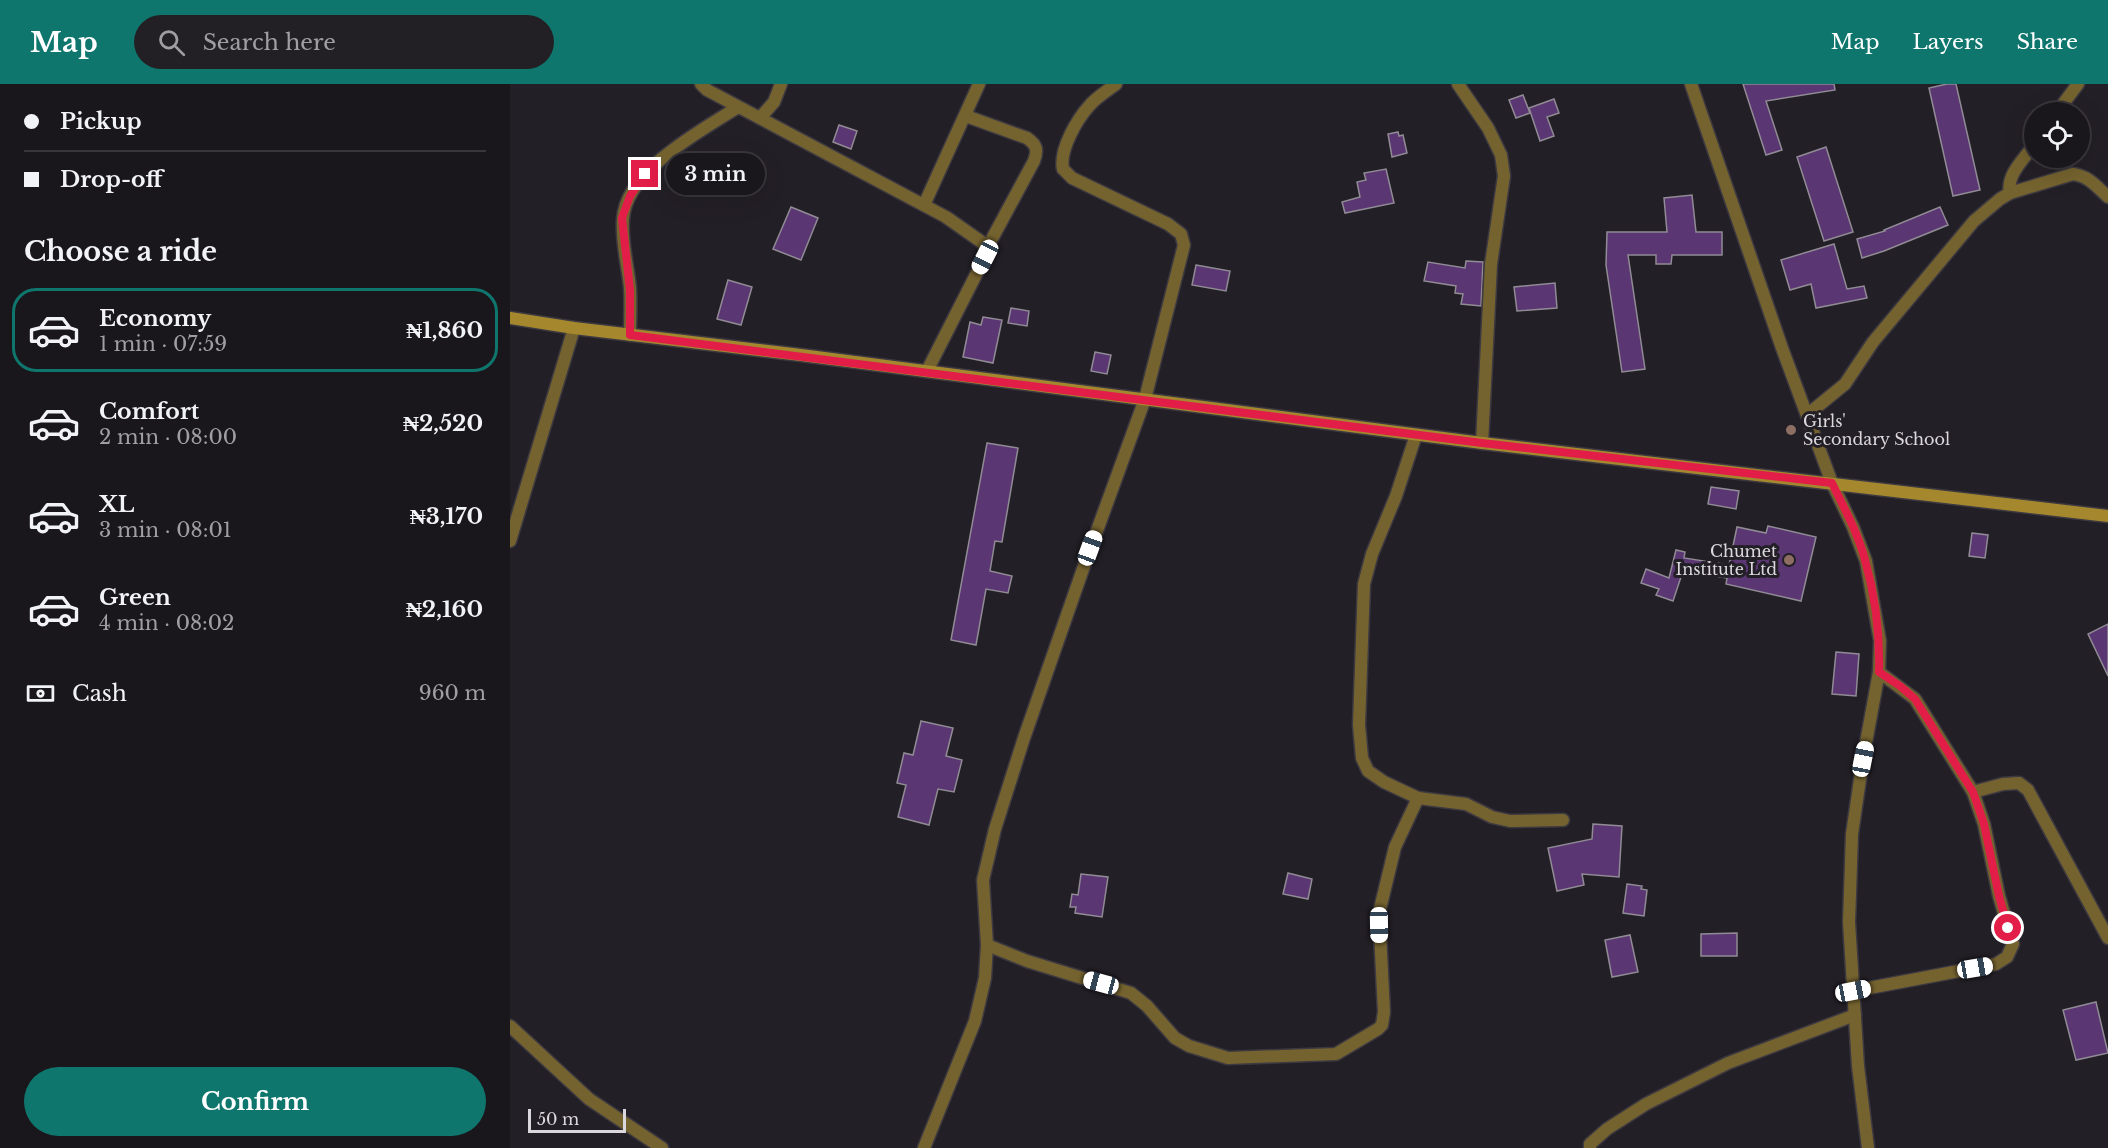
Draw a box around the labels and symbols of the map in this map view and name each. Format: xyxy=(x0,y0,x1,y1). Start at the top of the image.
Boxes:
callout: 3 min xyxy=(666,153,765,195)
route end xyxy=(631,160,658,187)
car xyxy=(969,237,1001,277)
place label: Girls' Secondary School xyxy=(1803,411,1950,449)
marker: Girls' Secondary School xyxy=(1784,423,1798,437)
car xyxy=(1075,528,1105,568)
place label: Chumet Institute Ltd xyxy=(1676,541,1777,579)
marker: Chumet Institute Ltd xyxy=(1782,553,1796,567)
car xyxy=(1851,740,1875,778)
car xyxy=(1370,907,1388,943)
route start xyxy=(1994,914,2021,941)
car xyxy=(1956,956,1994,980)
car xyxy=(1081,970,1121,996)
car xyxy=(1834,979,1872,1003)
scale bar xyxy=(528,1106,626,1134)

